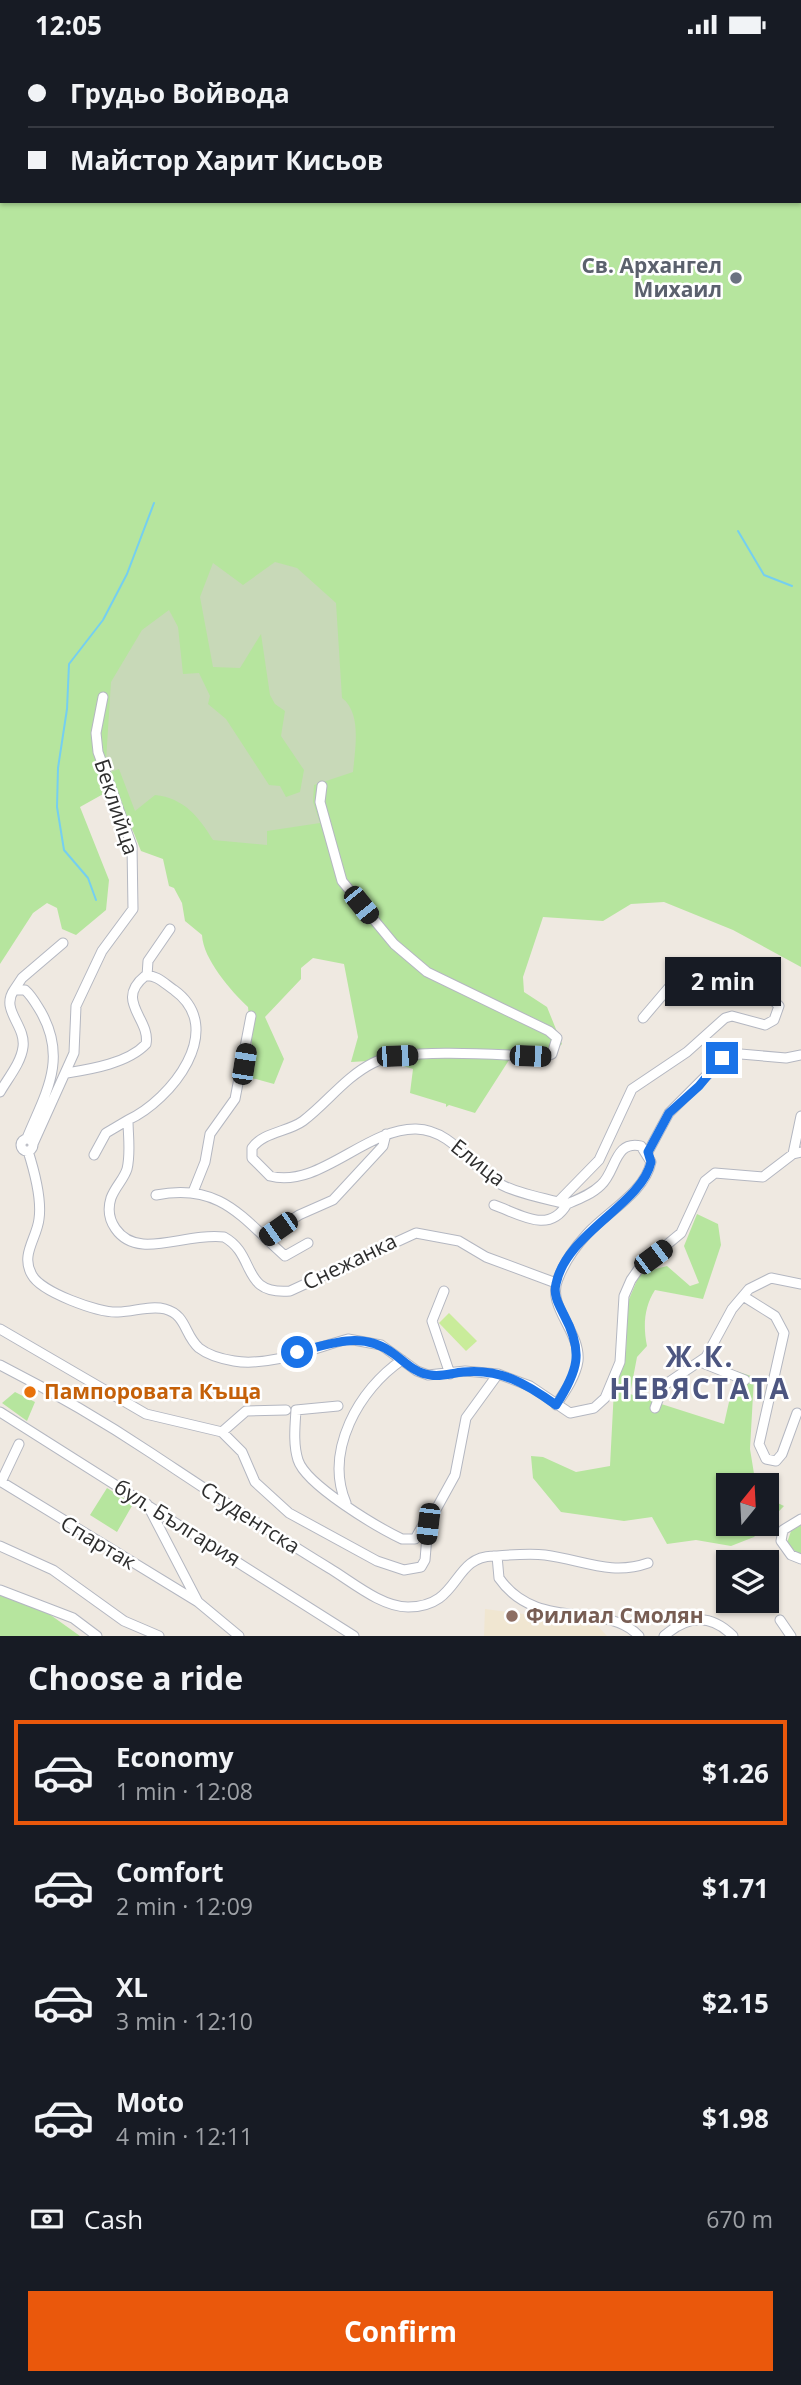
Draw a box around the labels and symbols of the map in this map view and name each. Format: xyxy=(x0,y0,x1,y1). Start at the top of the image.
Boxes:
place label: Св. Архангел Михаил xyxy=(581,251,722,303)
marker: Св. Архангел Михаил xyxy=(728,270,744,286)
street label: Беклийца xyxy=(88,755,146,858)
car xyxy=(340,882,383,928)
callout: 2 min xyxy=(664,957,780,1005)
car xyxy=(231,1042,258,1086)
route end xyxy=(706,1042,738,1074)
car xyxy=(376,1045,419,1067)
car xyxy=(509,1045,552,1067)
street label: Елица xyxy=(446,1132,512,1192)
car xyxy=(255,1208,302,1250)
street label: Снежанка xyxy=(298,1226,401,1296)
car xyxy=(630,1236,677,1278)
route start xyxy=(281,1336,313,1368)
district label: Ж.К. НЕВЯСТАТА xyxy=(609,1337,791,1407)
place label: Пампоровата Къща xyxy=(44,1377,261,1405)
marker: Пампоровата Къща xyxy=(22,1384,38,1400)
street label: бул. България xyxy=(109,1472,246,1572)
north arrow xyxy=(716,1473,779,1537)
street label: Студентска xyxy=(195,1475,306,1560)
car xyxy=(416,1502,441,1546)
street label: Спартак xyxy=(56,1509,141,1576)
place label: Филиал Смолян xyxy=(526,1601,704,1629)
marker: Филиал Смолян xyxy=(504,1608,520,1624)

